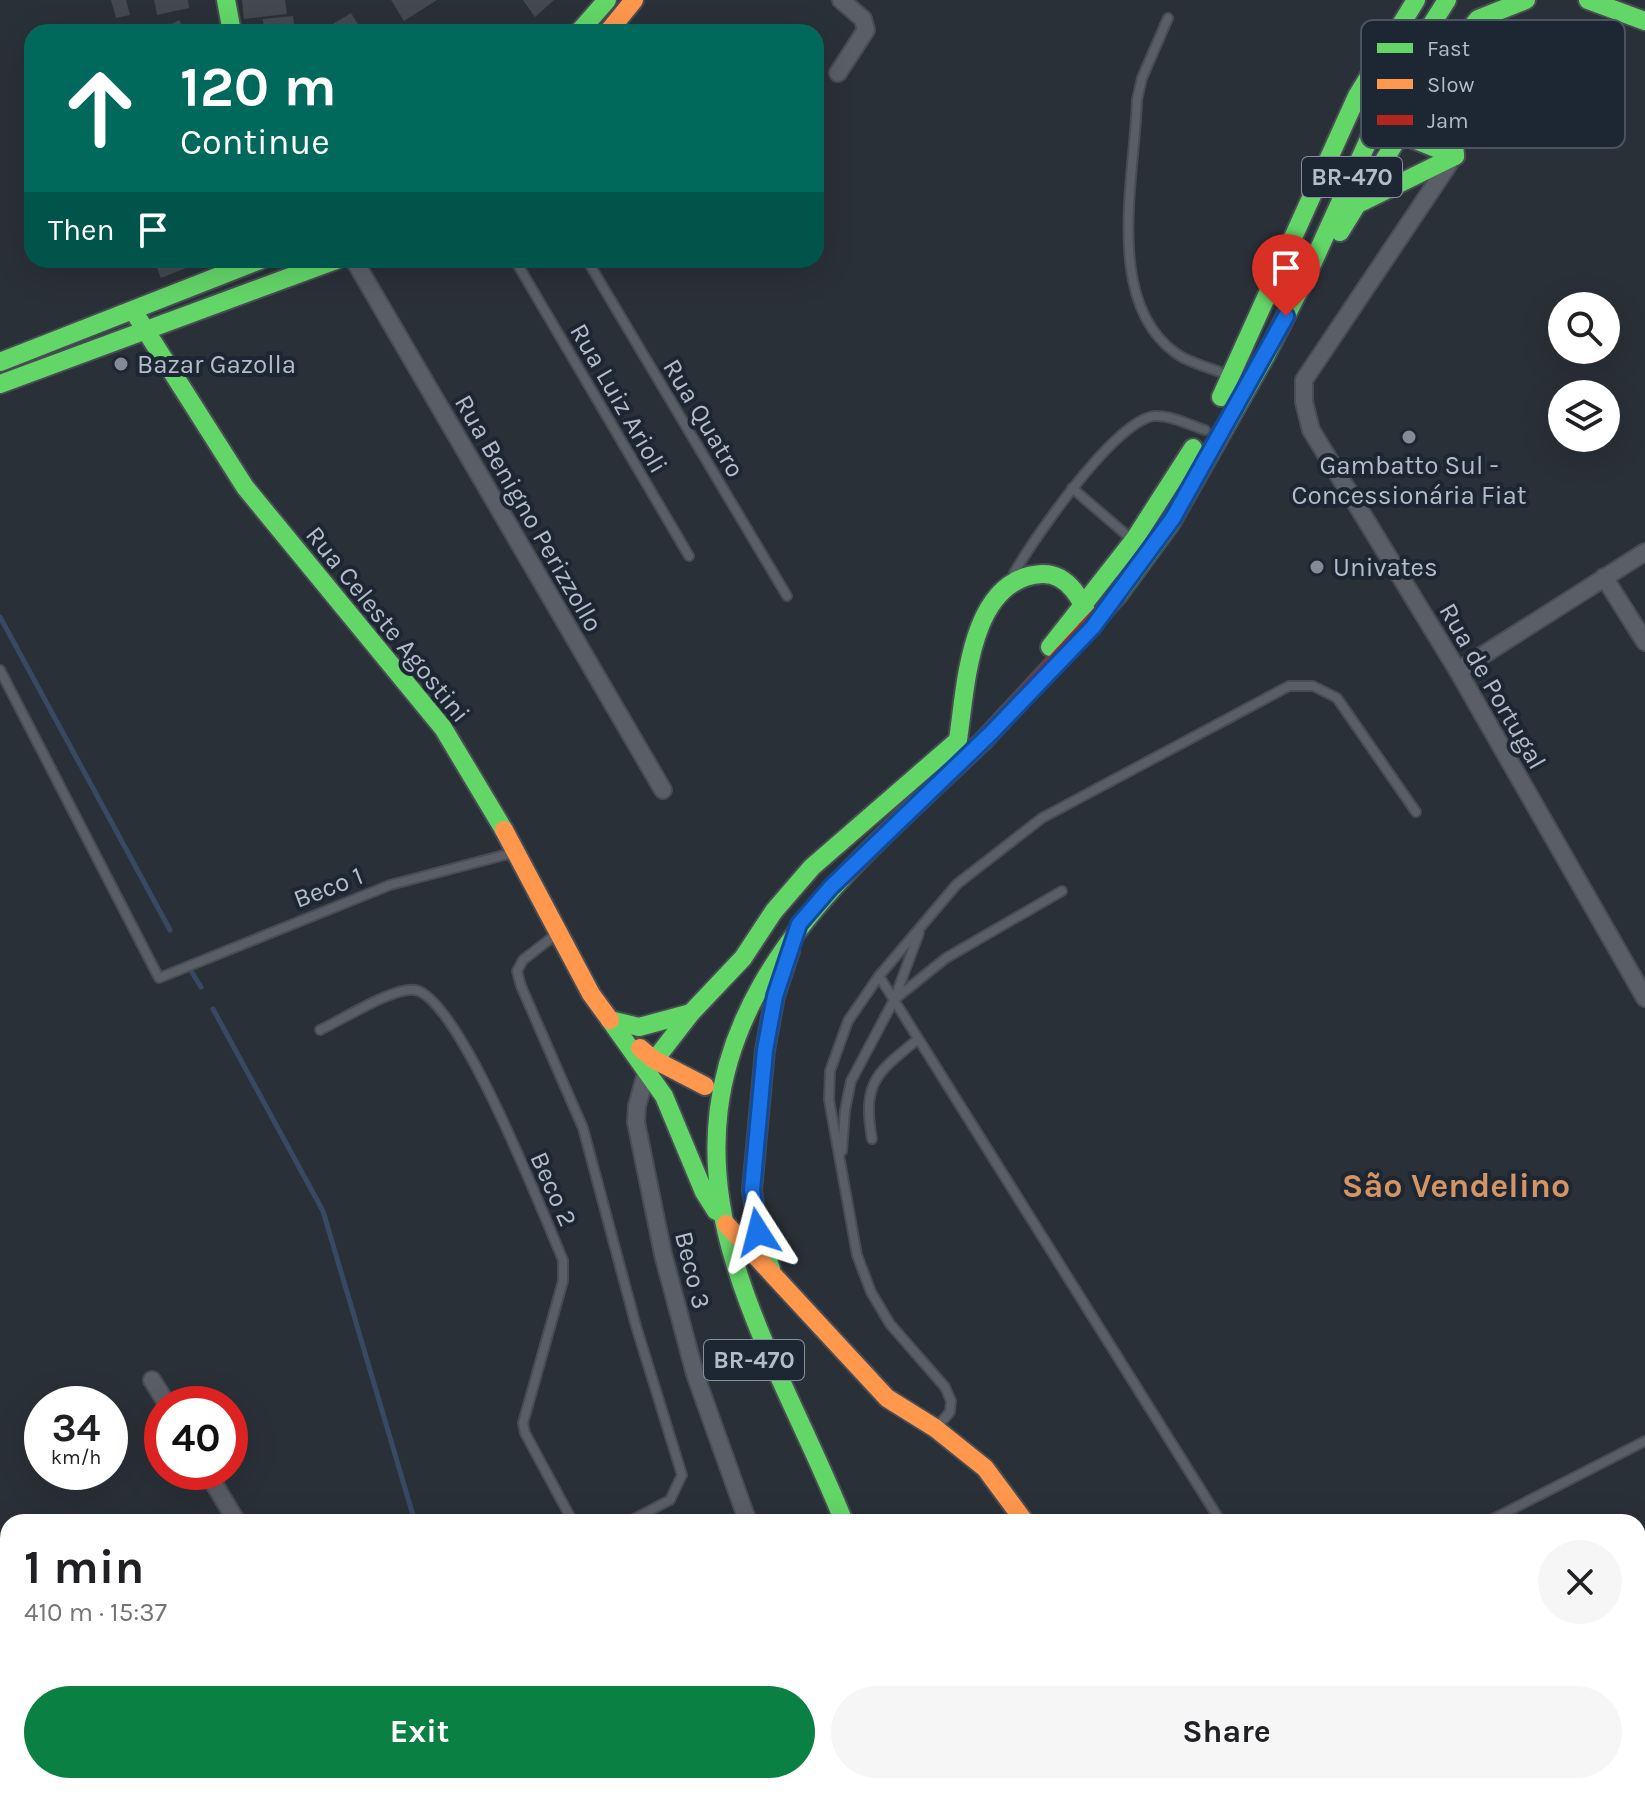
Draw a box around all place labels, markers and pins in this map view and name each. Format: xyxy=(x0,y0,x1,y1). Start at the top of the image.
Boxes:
pin xyxy=(1252,234,1320,316)
place label: Bazar Gazolla xyxy=(137,349,296,380)
marker: Bazar Gazolla xyxy=(112,355,130,373)
marker: Gambatto Sul - Concessionária Fiat xyxy=(1400,428,1418,446)
place label: Gambatto Sul - Concessionária Fiat xyxy=(1292,450,1527,511)
place label: Univates xyxy=(1333,552,1438,583)
marker: Univates xyxy=(1308,558,1326,576)

